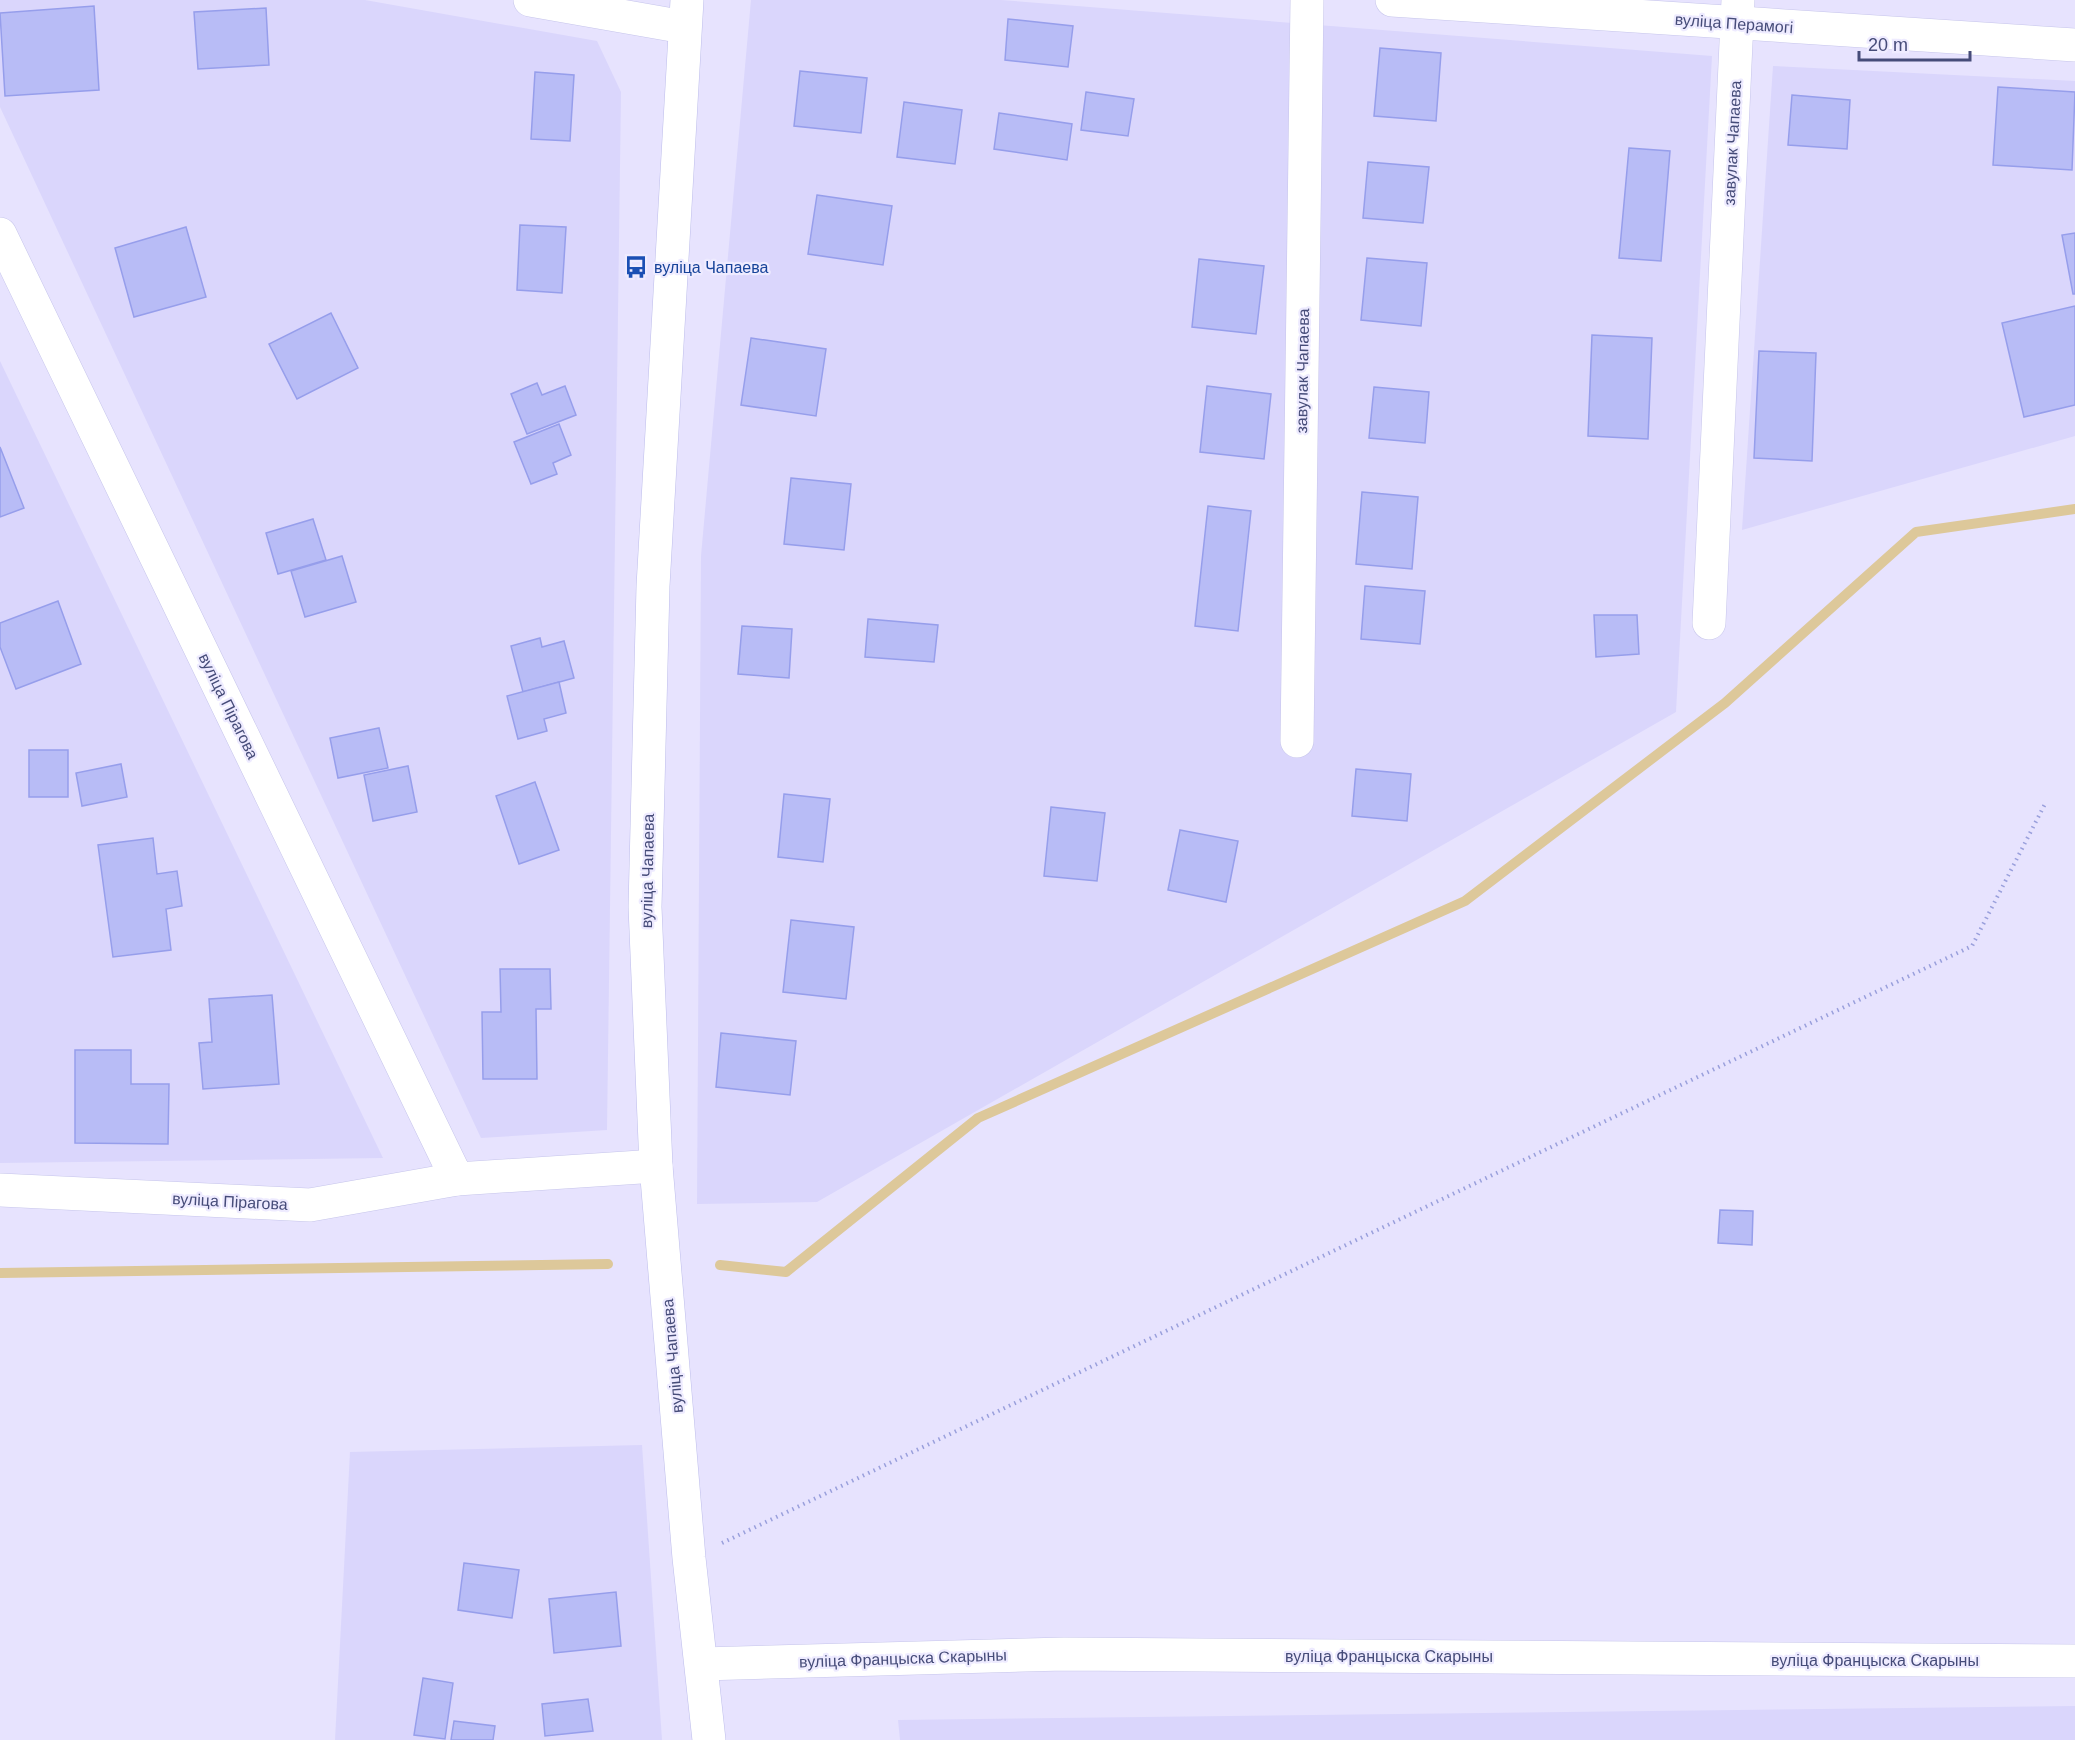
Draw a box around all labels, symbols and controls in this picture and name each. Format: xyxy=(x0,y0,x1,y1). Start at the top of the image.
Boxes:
street label: вуліца Перамогі xyxy=(1674,11,1794,36)
scale bar xyxy=(1859,24,1970,62)
text: 20 m xyxy=(1868,35,1908,55)
street label: завулак Чапаева xyxy=(1721,80,1744,206)
bus stop icon: вуліца Чапаева xyxy=(623,254,649,280)
place label: вуліца Чапаева xyxy=(654,259,769,276)
street label: завулак Чапаева xyxy=(1293,308,1312,434)
street label: вуліца Пірагова xyxy=(196,651,262,762)
street label: вуліца Чапаева xyxy=(638,814,657,928)
street label: вуліца Пірагова xyxy=(172,1190,288,1213)
street label: вуліца Чапаева xyxy=(659,1298,686,1414)
street label: вуліца Францыска Скарыны xyxy=(799,1646,1007,1671)
street label: вуліца Францыска Скарыны xyxy=(1285,1648,1493,1665)
street label: вуліца Францыска Скарыны xyxy=(1771,1652,1979,1669)

